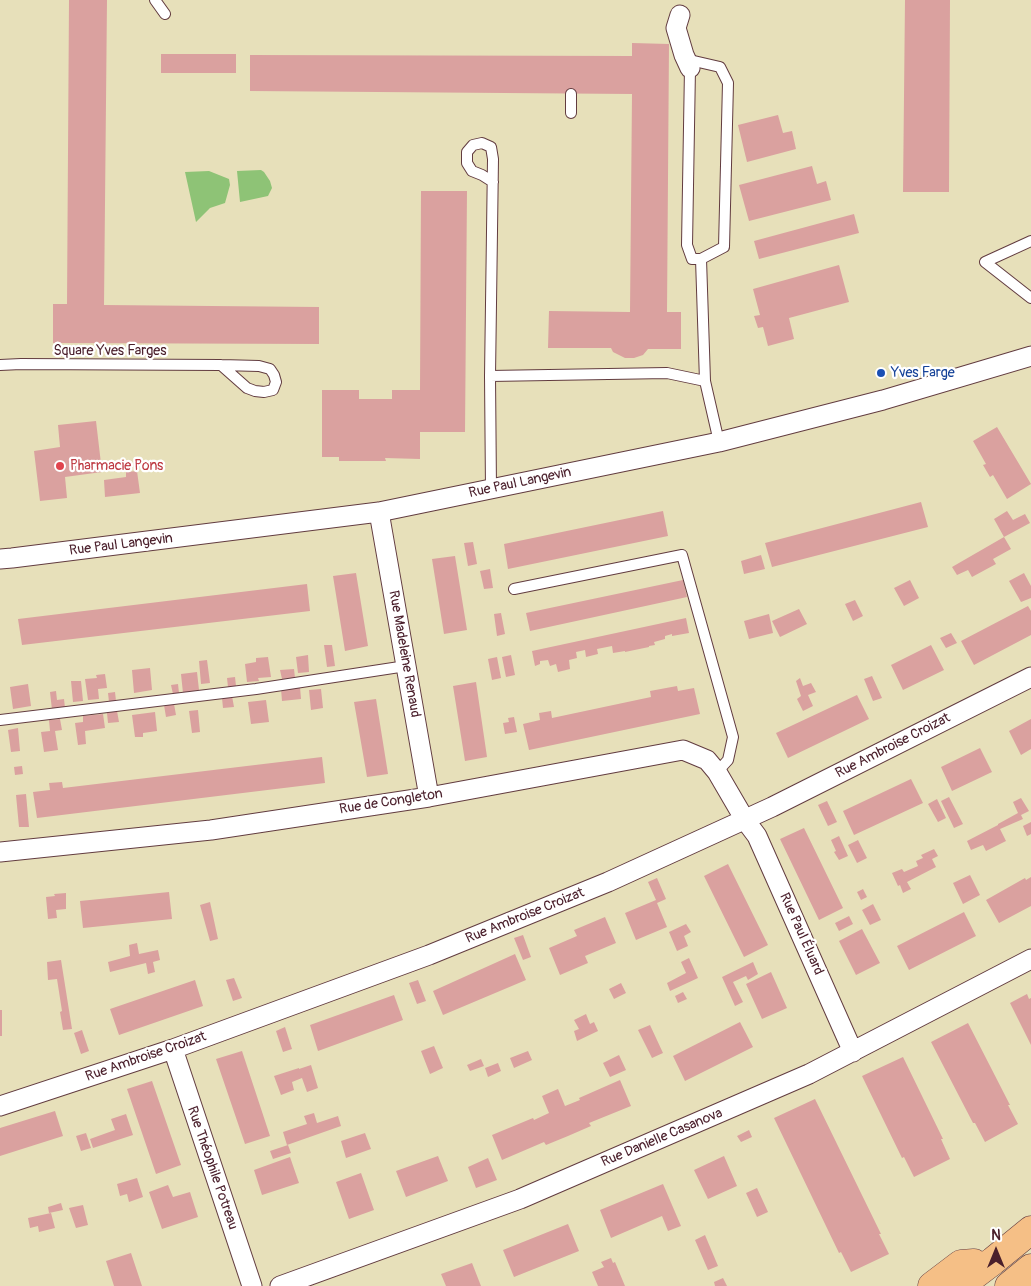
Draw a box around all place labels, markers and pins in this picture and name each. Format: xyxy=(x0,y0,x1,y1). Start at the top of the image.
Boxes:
place label: Yves Farge xyxy=(891,365,955,381)
marker: Yves Farge xyxy=(875,367,887,379)
place label: Pharmacie Pons xyxy=(70,458,163,474)
marker: Pharmacie Pons xyxy=(54,460,66,472)

